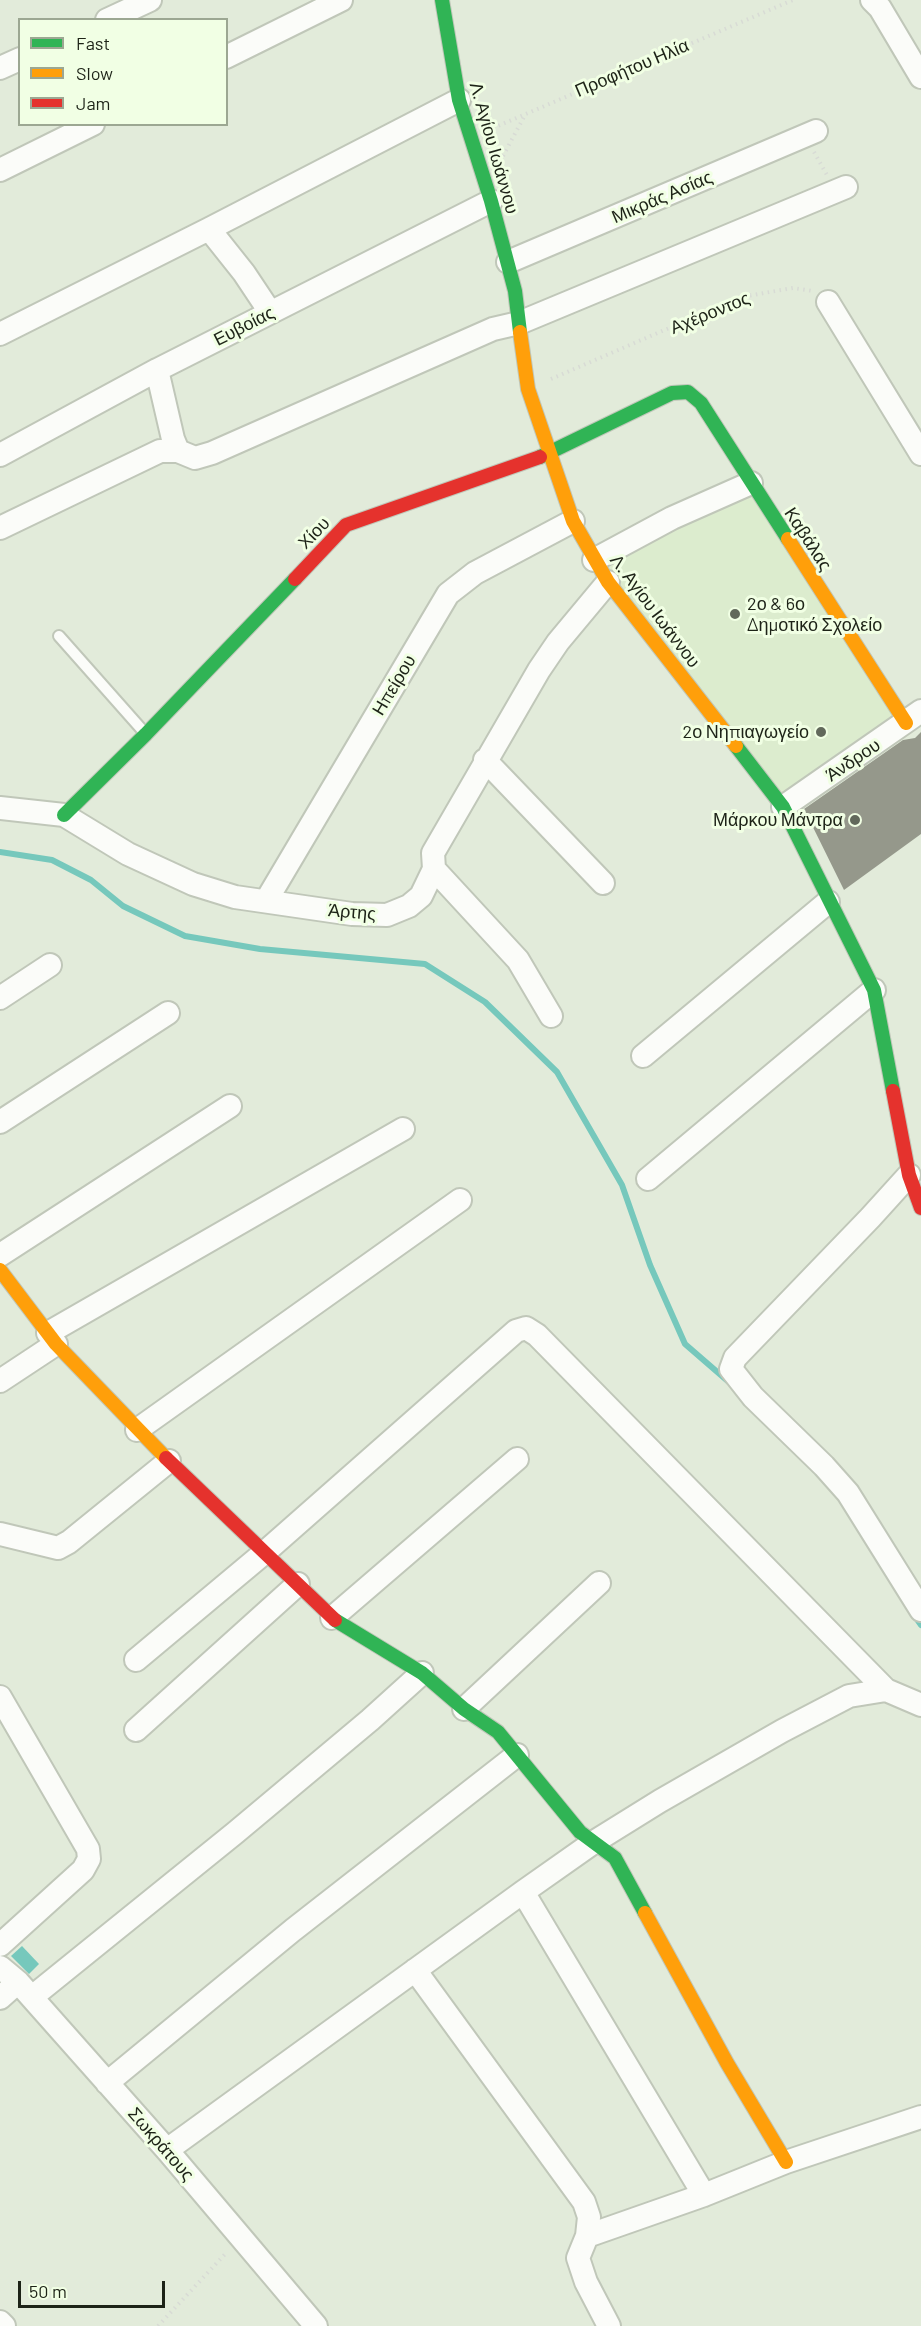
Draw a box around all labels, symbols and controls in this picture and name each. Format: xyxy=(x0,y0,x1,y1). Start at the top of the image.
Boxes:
legend xyxy=(18,18,228,126)
text: Fast xyxy=(76,32,110,54)
street label: Προφήτου Ηλία xyxy=(572,34,692,102)
text: Slow xyxy=(76,62,113,84)
street label: Λ. Αγίου Ιωάννου xyxy=(465,80,523,216)
text: Jam xyxy=(76,92,110,114)
street label: Μικράς Ασίας xyxy=(608,166,716,228)
street label: Αχέροντος xyxy=(667,287,753,339)
street label: Ευβοίας xyxy=(210,302,278,350)
street label: Καβάλας xyxy=(780,503,836,575)
street label: Χίου xyxy=(294,513,334,553)
street label: Λ. Αγίου Ιωάννου xyxy=(605,550,705,672)
place label: 2ο & 6ο Δημοτικό Σχολείο xyxy=(747,593,882,636)
marker: 2ο & 6ο Δημοτικό Σχολείο xyxy=(728,607,742,621)
street label: Ηπείρου xyxy=(368,651,420,719)
place label: 2ο Νηπιαγωγείο xyxy=(683,721,809,743)
marker: 2ο Νηπιαγωγείο xyxy=(814,725,828,739)
street label: Άνδρου xyxy=(822,734,884,786)
place label: Μάρκου Μάντρα xyxy=(713,809,843,831)
marker: Μάρκου Μάντρα xyxy=(848,813,862,827)
street label: Άρτης xyxy=(327,899,377,925)
street label: Σωκράτους xyxy=(123,2103,199,2185)
scale bar xyxy=(21,2269,168,2307)
text: 50 m xyxy=(29,2280,67,2302)

